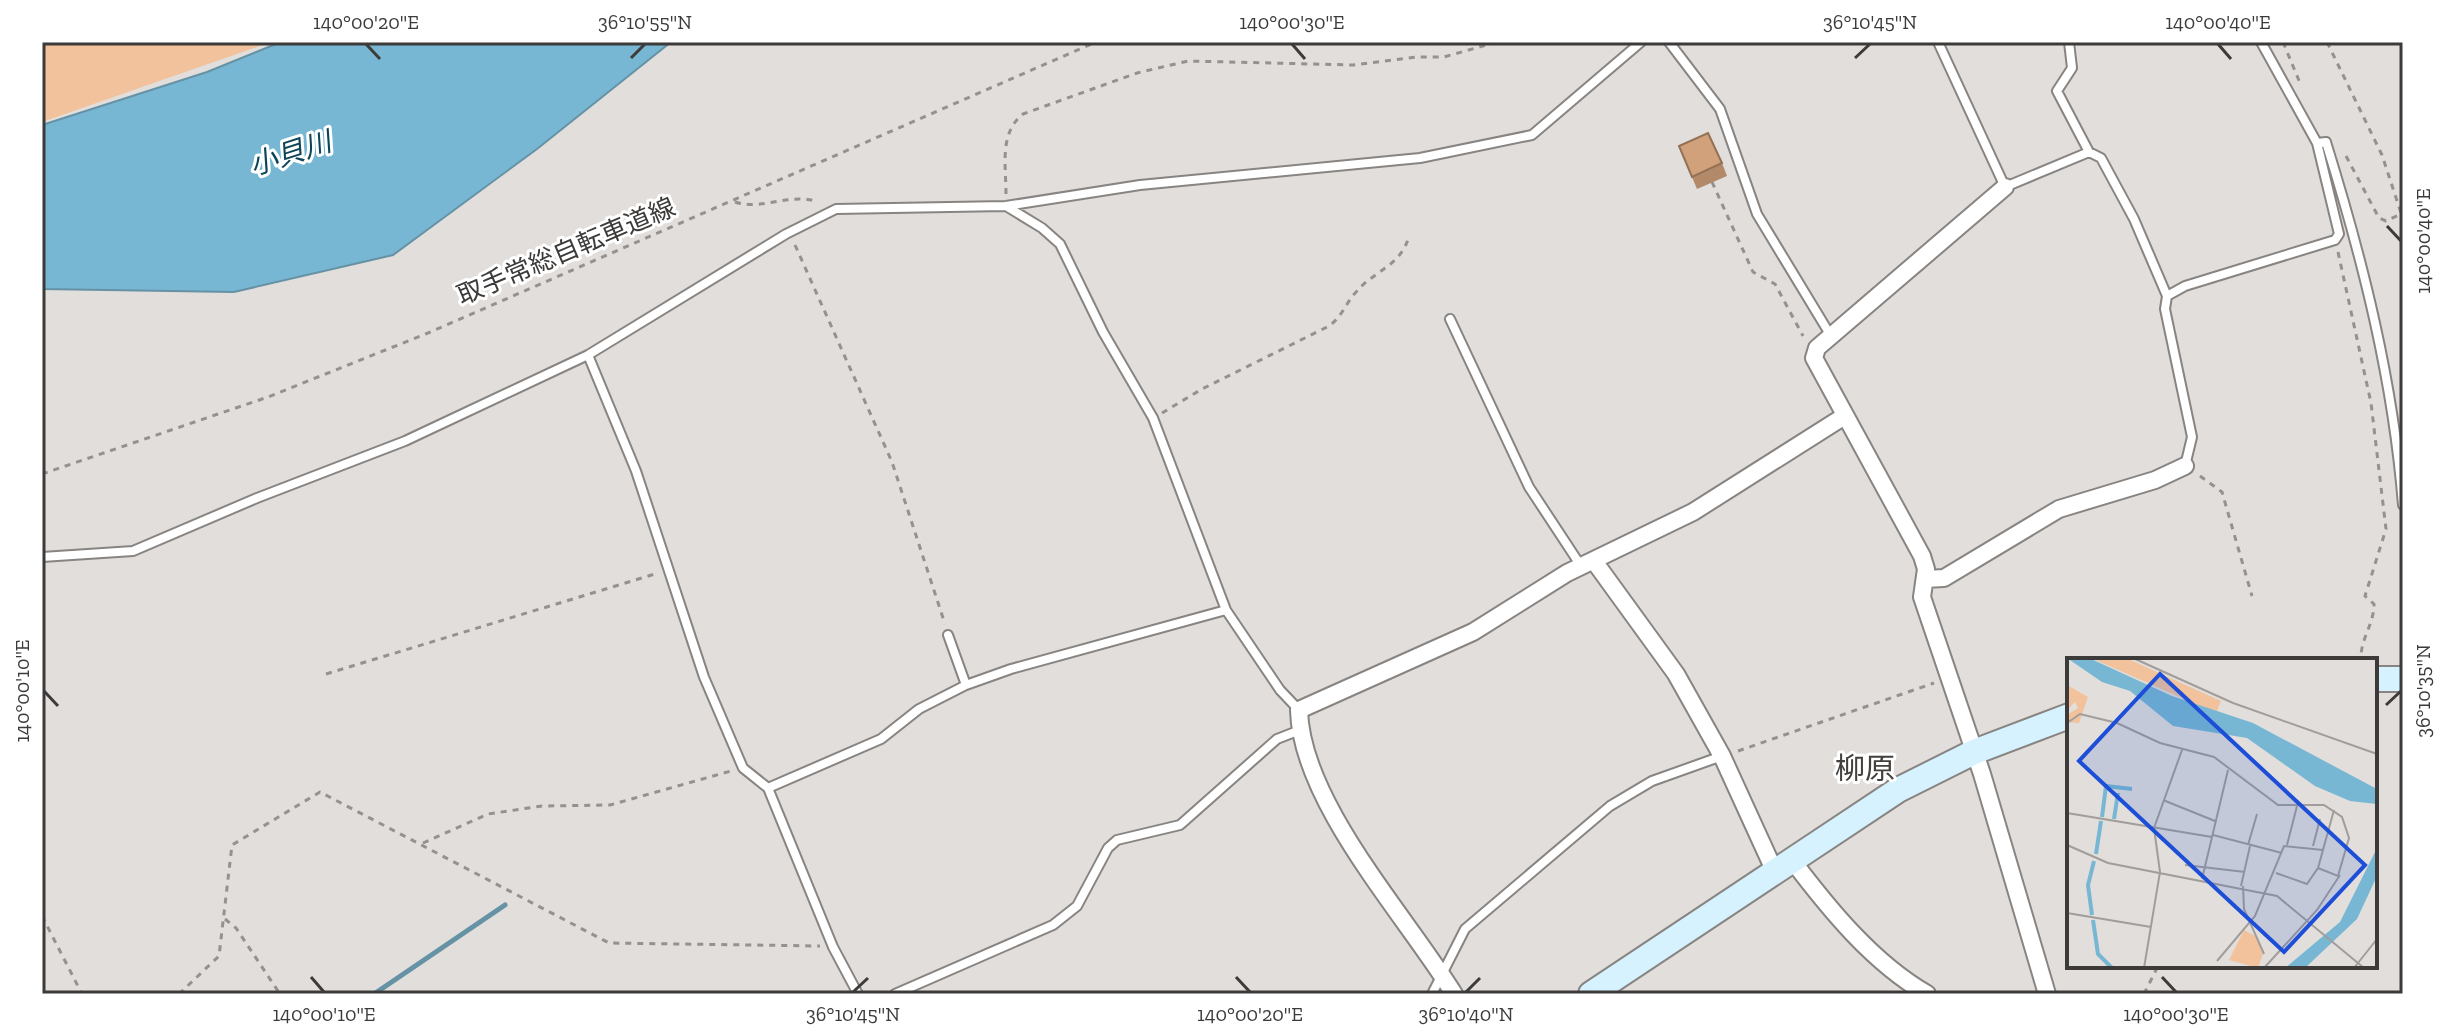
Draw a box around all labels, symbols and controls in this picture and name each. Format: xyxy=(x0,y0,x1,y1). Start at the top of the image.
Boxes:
text: 140°00'20"E xyxy=(313,10,419,34)
text: 36°10'55"N xyxy=(598,10,692,34)
text: 140°00'30"E xyxy=(1239,10,1345,34)
text: 36°10'45"N xyxy=(1823,10,1917,34)
text: 140°00'40"E xyxy=(2165,10,2271,34)
water label: 小貝川 xyxy=(245,124,338,182)
text: 140°00'40"E xyxy=(2411,188,2435,294)
street label: 取手常総自転車道線 xyxy=(452,191,680,311)
text: 140°00'10"E xyxy=(10,639,34,743)
text: 36°10'35"N xyxy=(2411,644,2435,738)
inset map xyxy=(2067,658,2377,968)
district label: 柳原 xyxy=(1835,751,1895,787)
text: 140°00'10"E xyxy=(272,1002,376,1026)
text: 36°10'45"N xyxy=(806,1002,900,1026)
text: 140°00'20"E xyxy=(1197,1002,1303,1026)
text: 36°10'40"N xyxy=(1418,1002,1514,1026)
text: 140°00'30"E xyxy=(2123,1002,2229,1026)

